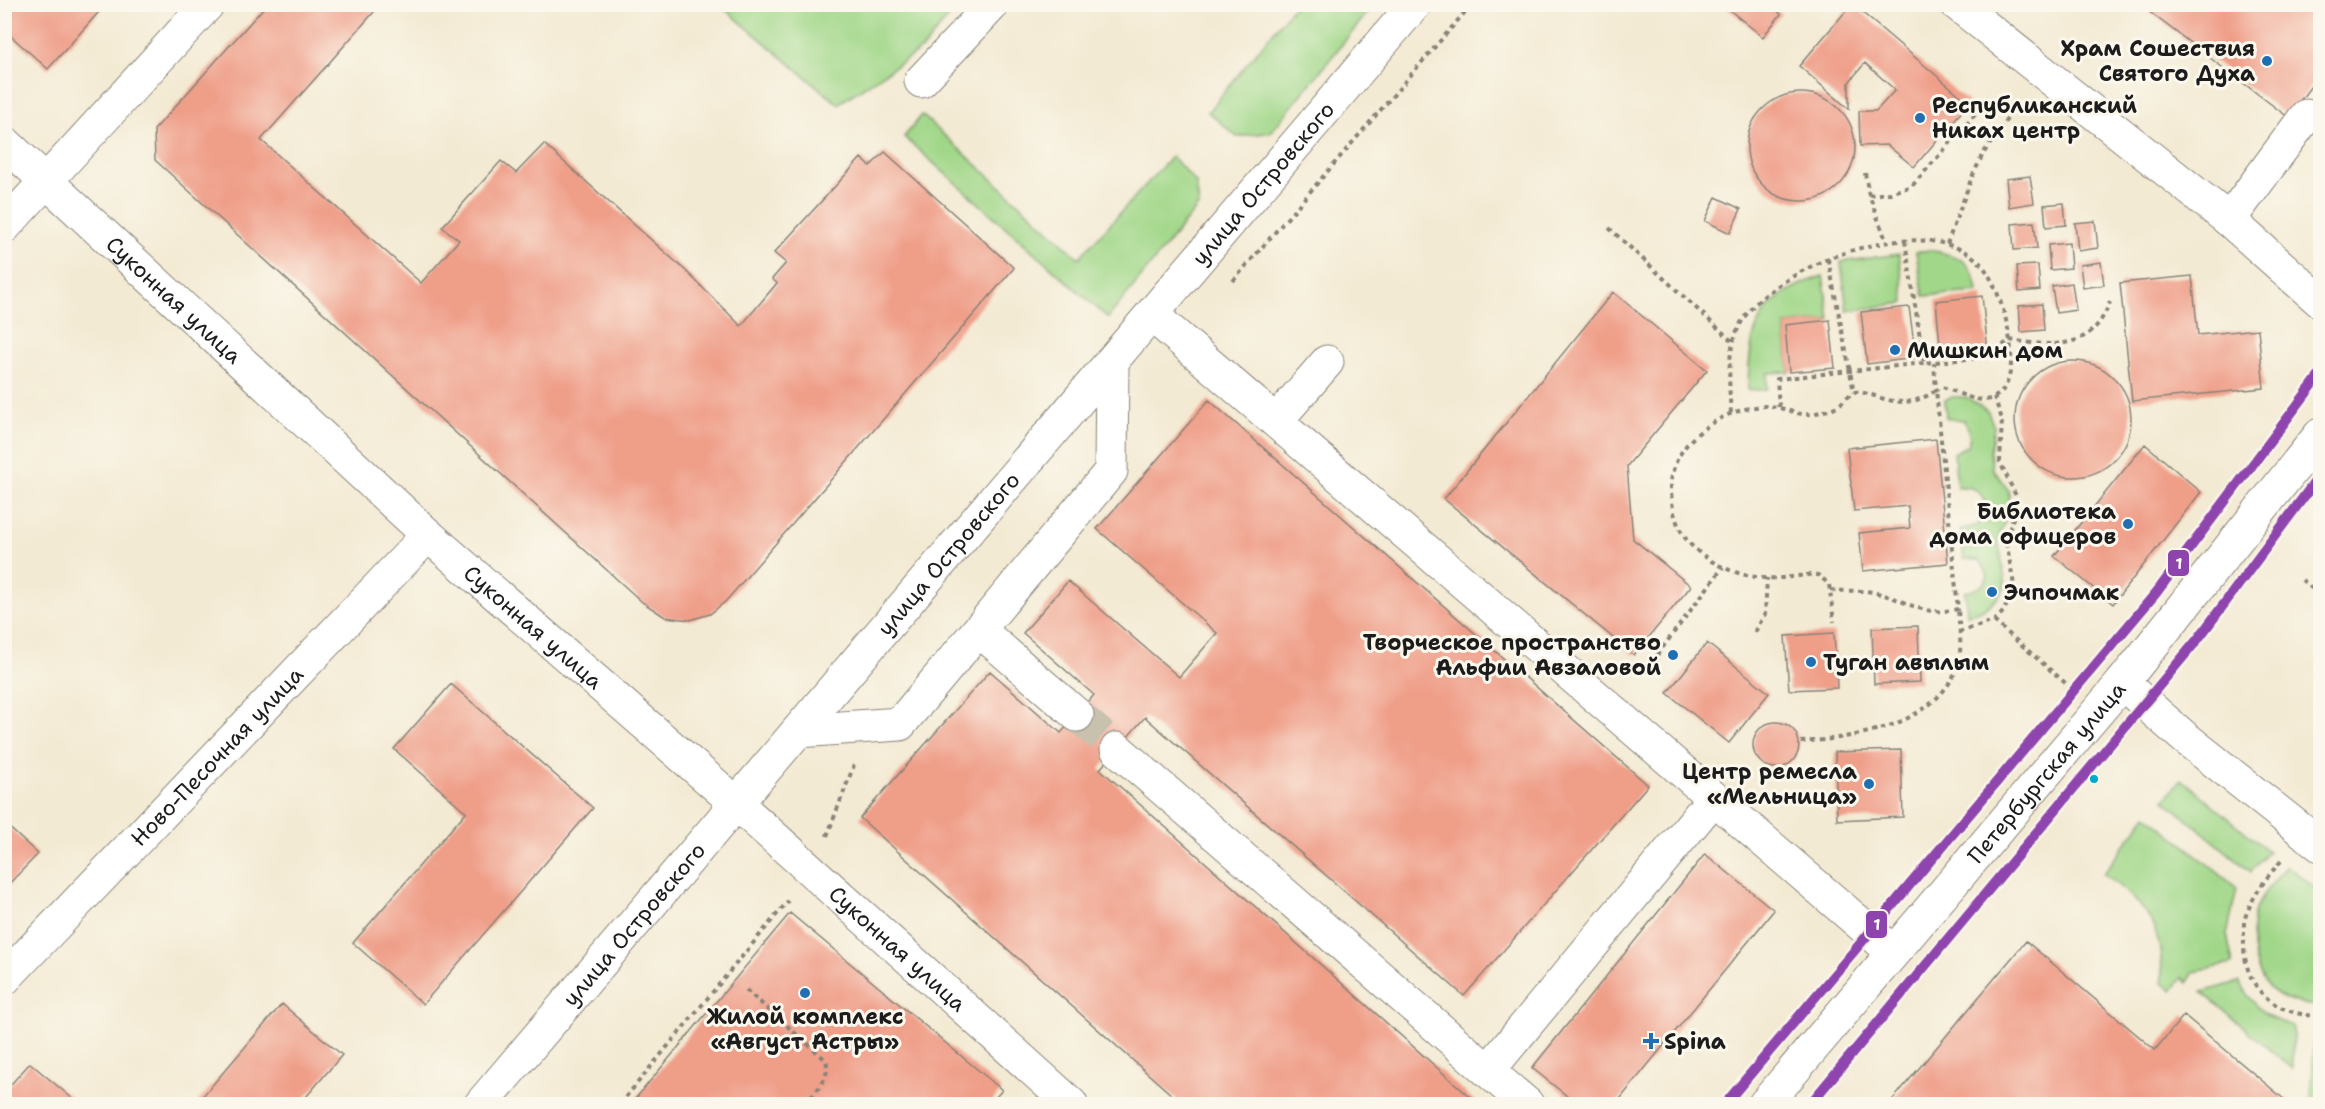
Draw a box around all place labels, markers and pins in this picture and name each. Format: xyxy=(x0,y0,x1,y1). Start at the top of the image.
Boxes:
place label: Храм Сошествия Святого Духа xyxy=(2061,34,2255,88)
marker: Храм Сошествия Святого Духа xyxy=(2260,54,2274,68)
place label: Республиканский Никах центр xyxy=(1932,91,2137,145)
marker: Республиканский Никах центр xyxy=(1913,111,1927,125)
place label: Мишкин дом xyxy=(1907,336,2063,365)
marker: Мишкин дом xyxy=(1888,343,1902,357)
place label: Библиотека дома офицеров xyxy=(1930,497,2116,551)
marker: Библиотека дома офицеров xyxy=(2121,517,2135,531)
place label: Эчпочмак xyxy=(2004,578,2120,607)
marker: Эчпочмак xyxy=(1985,585,1999,599)
place label: Творческое пространство Альфии Авзаловой xyxy=(1363,628,1661,682)
marker: Творческое пространство Альфии Авзаловой xyxy=(1666,648,1680,662)
place label: Туган авылым xyxy=(1823,648,1989,677)
marker: Туган авылым xyxy=(1804,655,1818,669)
place label: Центр ремесла «Мельница» xyxy=(1682,757,1857,811)
unlabelled marker xyxy=(2088,773,2100,785)
marker: Центр ремесла «Мельница» xyxy=(1862,777,1876,791)
marker: Жилой комплекс «Август Астры» xyxy=(798,986,812,1000)
place label: Жилой комплекс «Август Астры» xyxy=(706,1002,904,1056)
place label: Spina xyxy=(1664,1027,1726,1056)
marker: Spina xyxy=(1642,1032,1660,1050)

